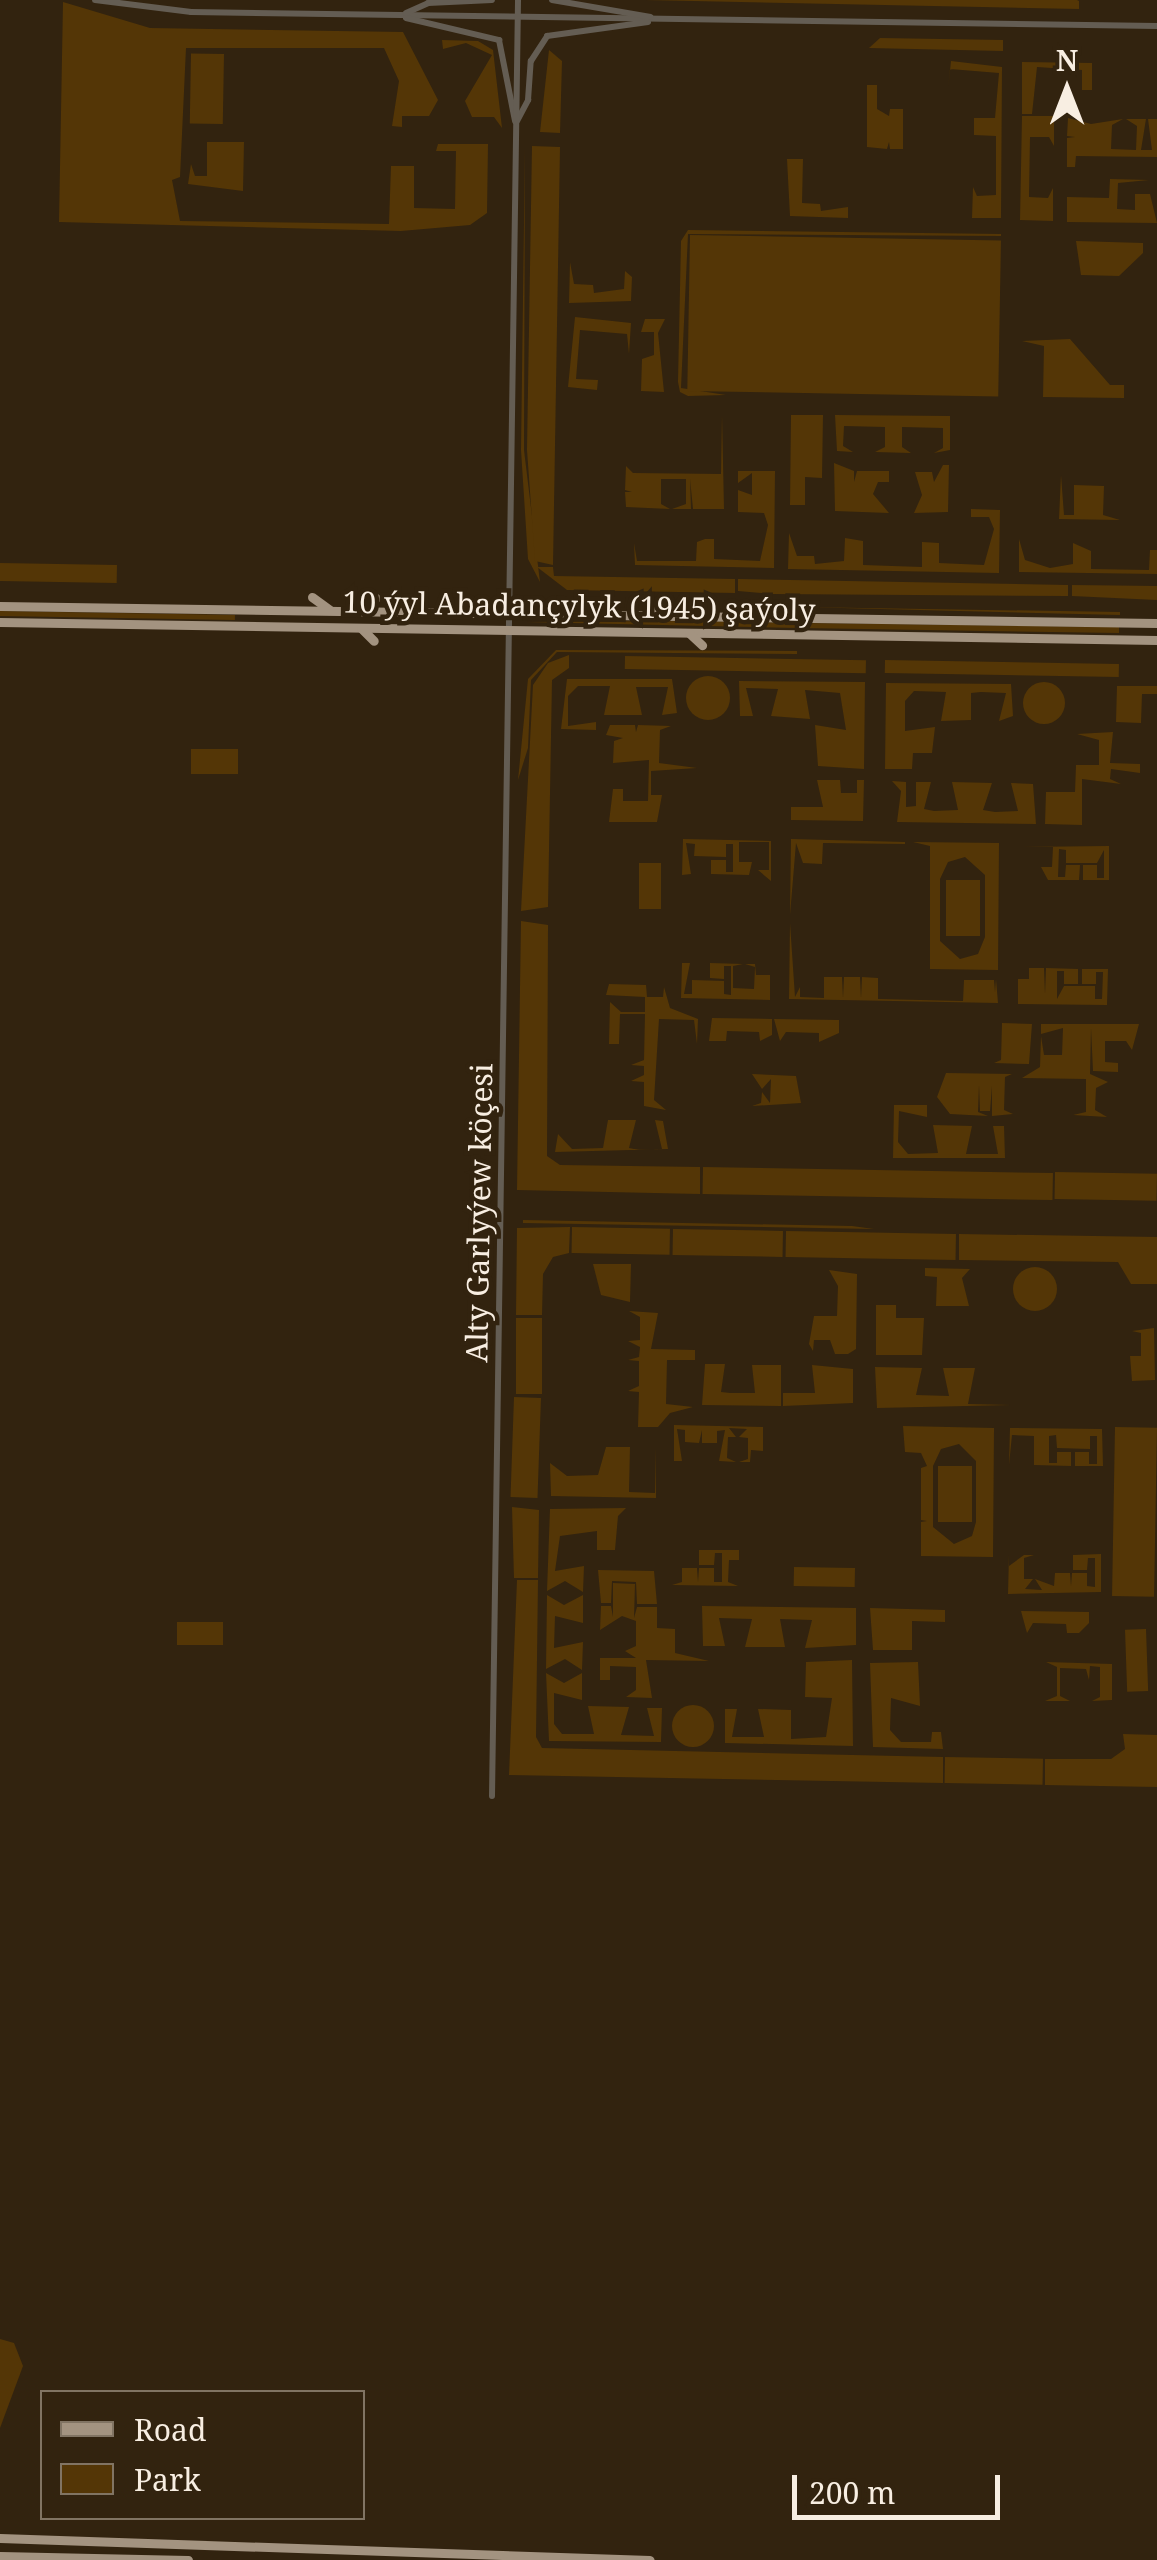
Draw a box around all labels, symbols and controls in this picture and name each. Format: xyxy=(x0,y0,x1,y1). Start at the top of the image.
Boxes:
north arrow xyxy=(1017,40,1117,140)
text: N xyxy=(1056,41,1078,79)
street label: 10 ýyl Abadançylyk (1945) şaýoly xyxy=(342,584,816,628)
street label: Alty Garlyýew köçesi xyxy=(458,1063,500,1363)
legend xyxy=(40,2390,365,2520)
text: Road xyxy=(134,2409,206,2450)
scale bar xyxy=(797,2455,1004,2517)
text: Park xyxy=(134,2459,201,2500)
text: 200 m xyxy=(809,2472,895,2513)

